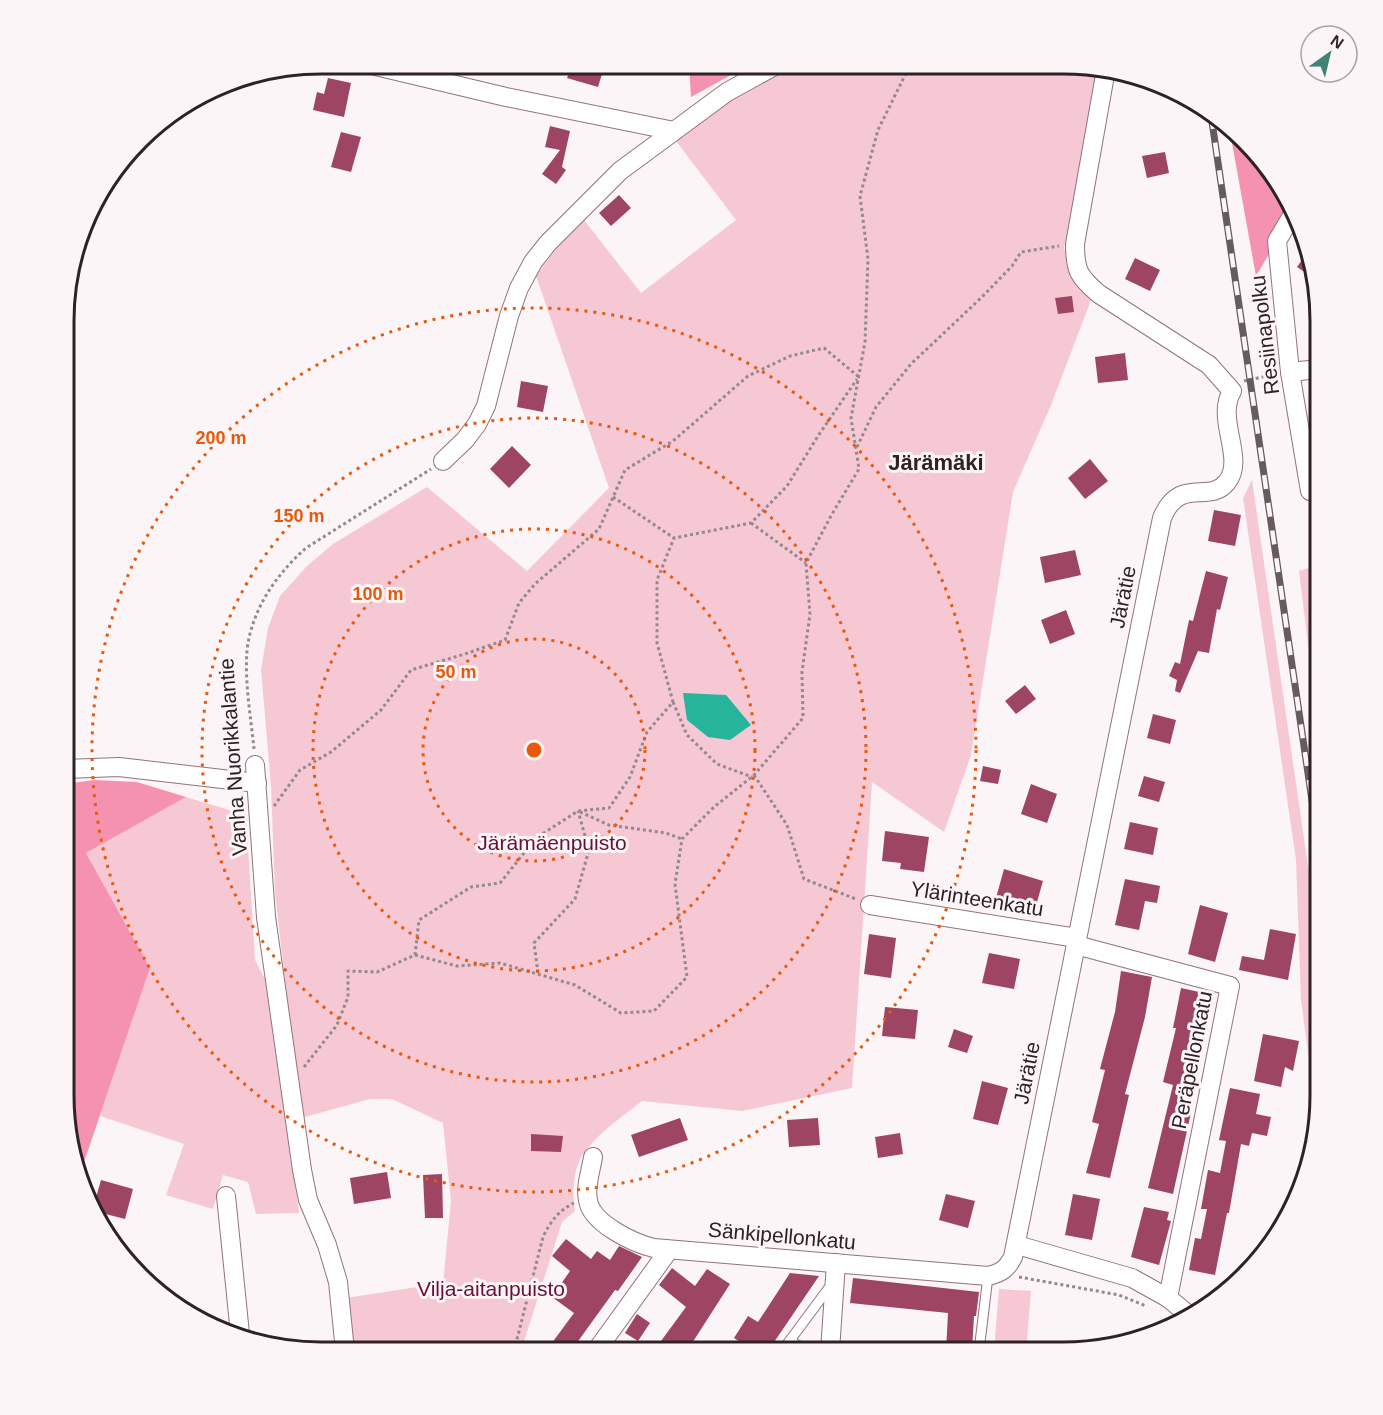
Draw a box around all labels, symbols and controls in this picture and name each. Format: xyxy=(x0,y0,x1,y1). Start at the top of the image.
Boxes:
north arrow xyxy=(1299,24,1359,84)
text: N xyxy=(1328,32,1347,52)
street label: Resiinapolku xyxy=(1246,274,1283,396)
text: 200 m xyxy=(195,428,247,448)
district label: Järämäki xyxy=(888,450,984,475)
text: 150 m xyxy=(273,506,325,526)
street label: Järätie xyxy=(1105,564,1140,630)
text: 100 m xyxy=(352,584,404,604)
street label: Vanha Nuorikkalantie xyxy=(214,657,251,857)
text: 50 m xyxy=(435,662,477,682)
centre of rings xyxy=(524,740,544,760)
park label: Järämäenpuisto xyxy=(477,831,627,854)
street label: Ylärinteenkatu xyxy=(909,877,1045,920)
street label: Peräpellonkatu xyxy=(1167,989,1216,1131)
street label: Järätie xyxy=(1009,1040,1044,1106)
street label: Sänkipellonkatu xyxy=(707,1218,857,1253)
park label: Vilja-aitanpuisto xyxy=(417,1277,565,1300)

